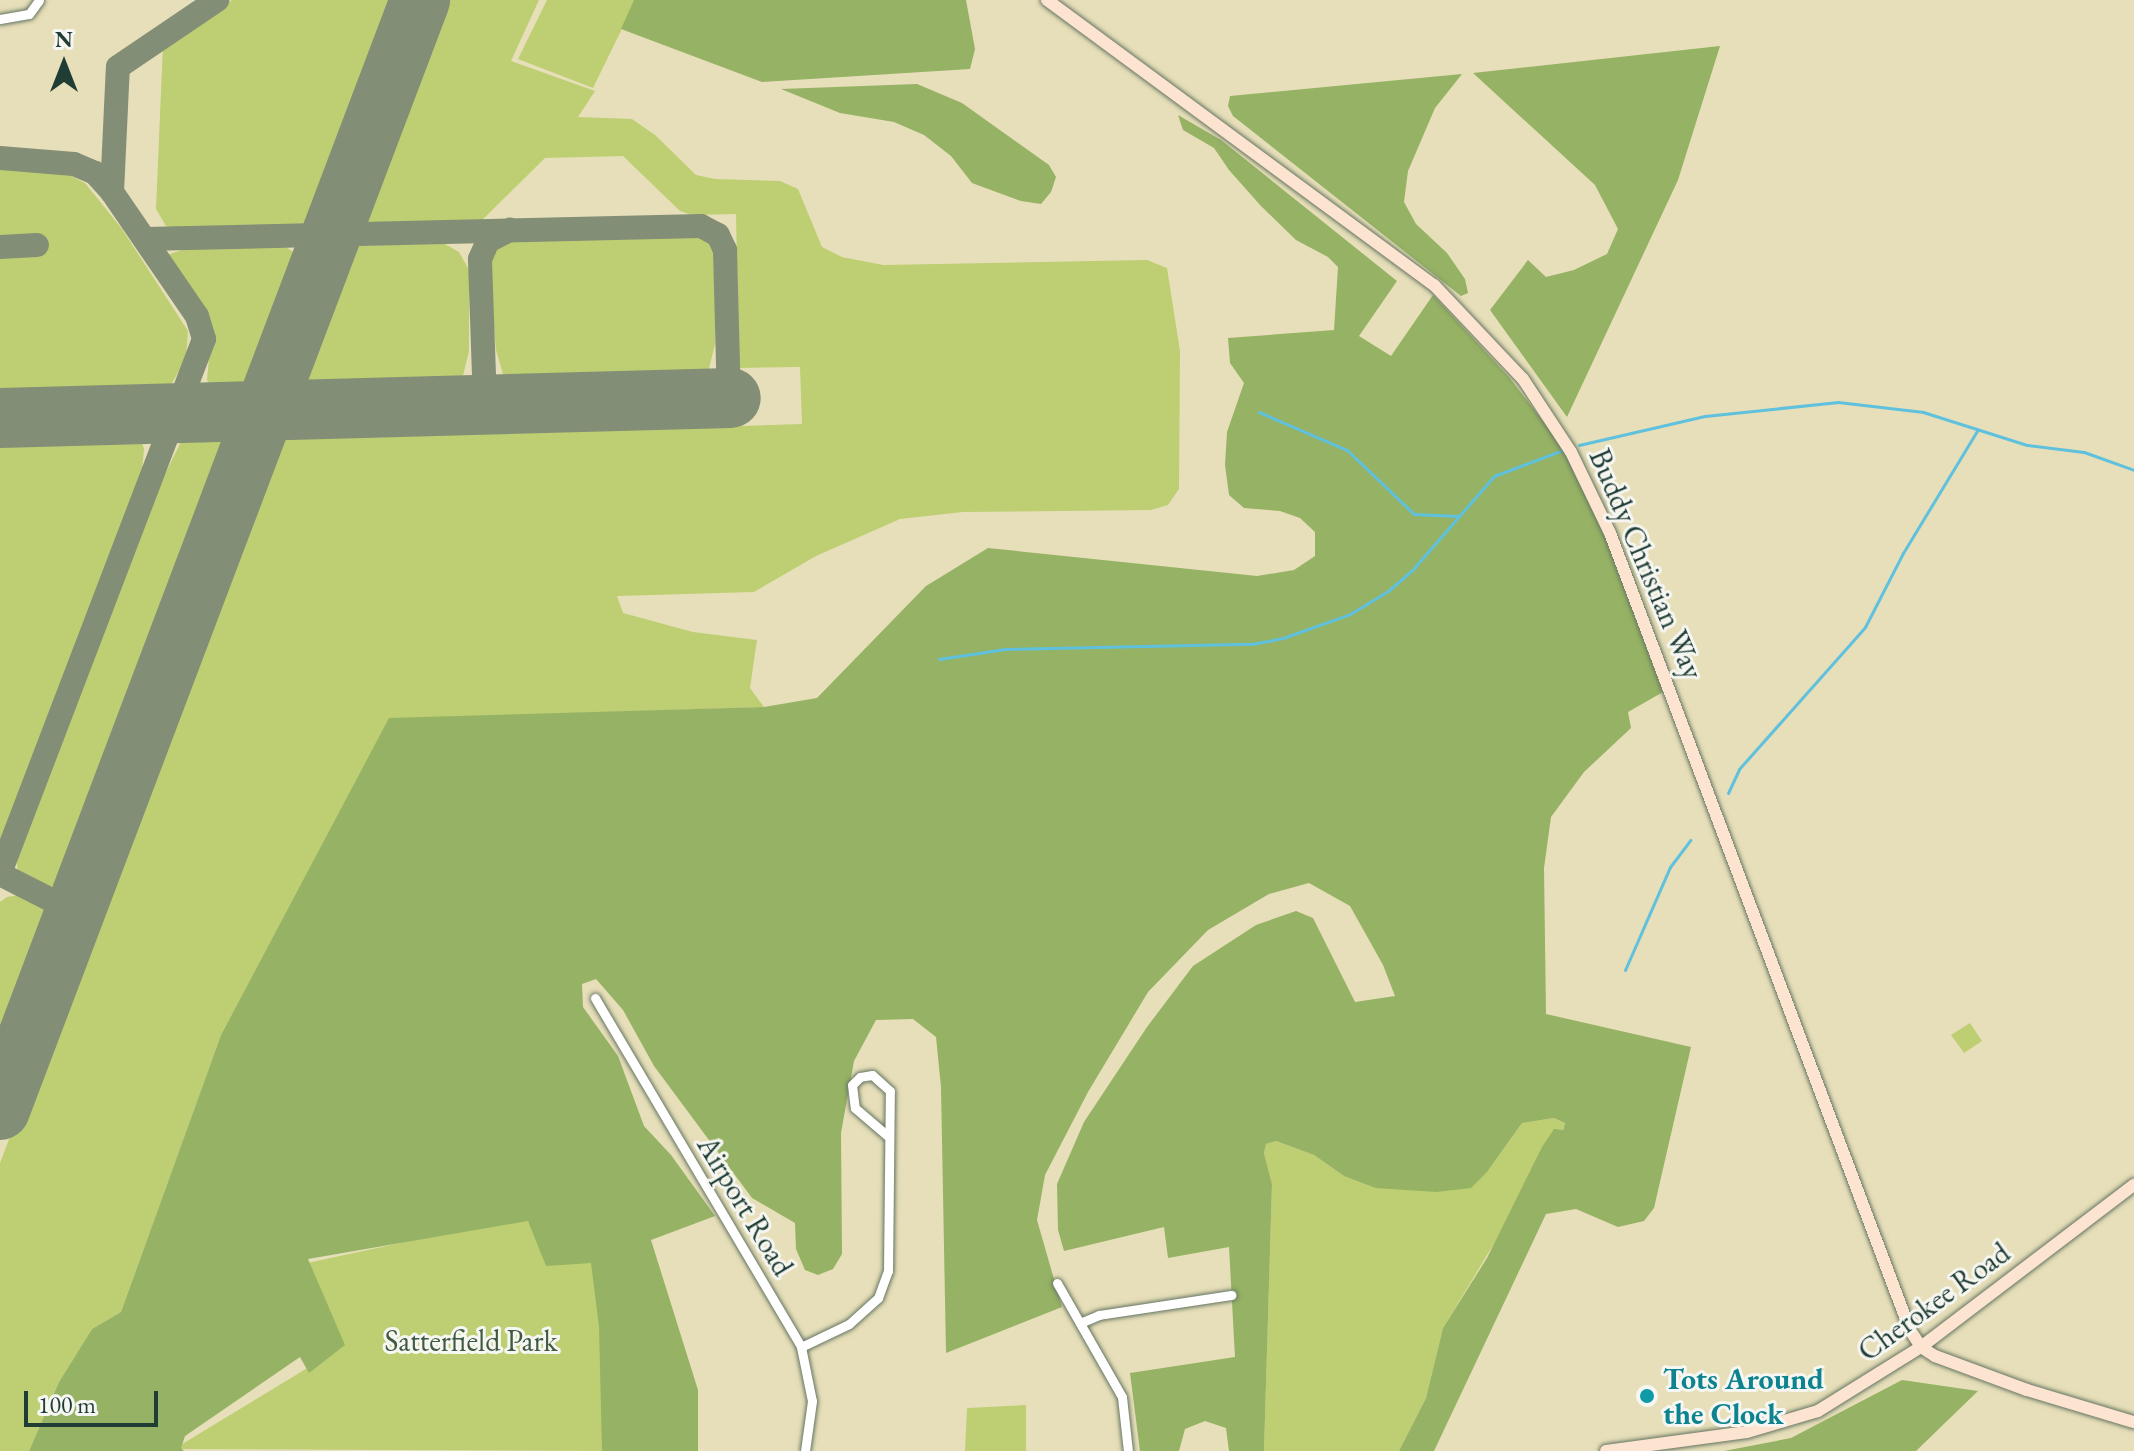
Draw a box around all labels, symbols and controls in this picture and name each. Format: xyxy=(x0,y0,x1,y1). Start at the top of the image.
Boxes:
north arrow xyxy=(24,24,104,104)
text: N xyxy=(55,25,73,54)
street label: Buddy Christian Way xyxy=(1581,443,1711,685)
street label: Airport Road xyxy=(689,1130,801,1282)
street label: Cherokee Road xyxy=(1851,1235,2017,1369)
park label: Satterfield Park xyxy=(384,1323,558,1359)
place label: Tots Around the Clock xyxy=(1663,1361,1824,1432)
scale bar xyxy=(28,1375,162,1425)
marker: Tots Around the Clock xyxy=(1638,1387,1656,1405)
text: 100 m xyxy=(38,1389,96,1420)

